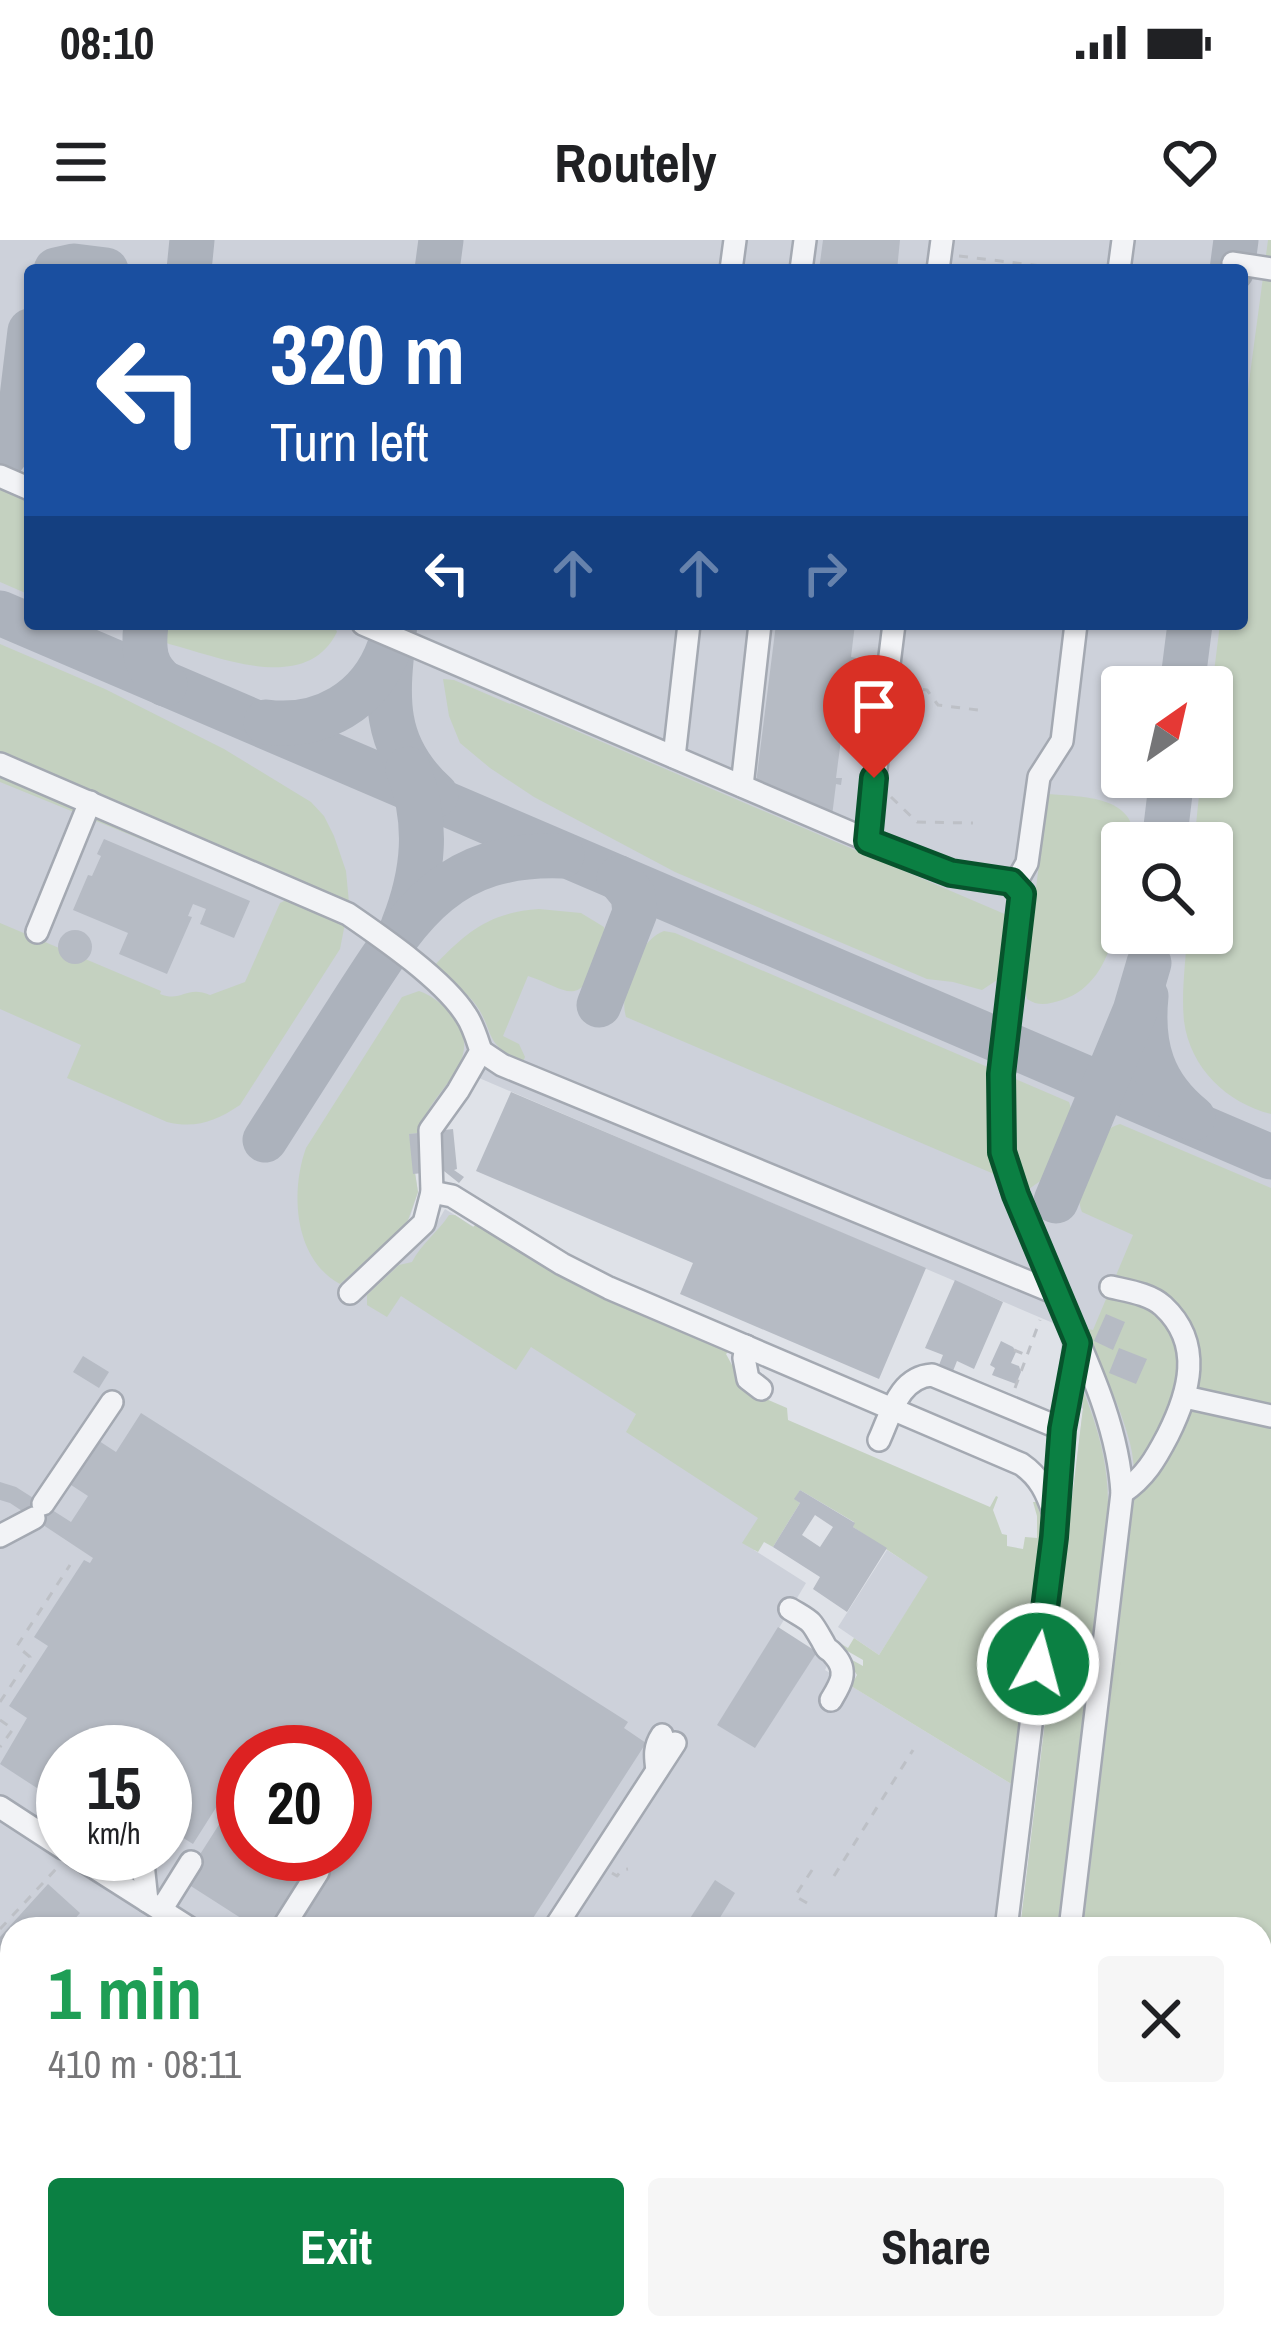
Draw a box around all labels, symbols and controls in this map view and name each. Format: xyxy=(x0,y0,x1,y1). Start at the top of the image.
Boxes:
text: 08:10 xyxy=(60,12,154,73)
text: Routely xyxy=(554,126,717,199)
icon: menu xyxy=(48,129,114,195)
icon: heart xyxy=(1157,129,1223,195)
text: 320 m xyxy=(270,297,465,410)
icon: left xyxy=(72,312,228,468)
text: Turn left xyxy=(270,405,429,478)
icon: left xyxy=(414,540,480,606)
icon: ahead xyxy=(540,540,606,606)
icon: ahead xyxy=(666,540,732,606)
icon: right xyxy=(792,540,858,606)
pin xyxy=(823,655,925,778)
north arrow xyxy=(1101,666,1233,798)
map controls xyxy=(1101,666,1233,954)
icon: arrive xyxy=(841,673,907,739)
button: search xyxy=(1101,822,1233,954)
position arrow xyxy=(975,1601,1101,1727)
speed limit sign: 20 xyxy=(216,1725,372,1881)
text: 15 xyxy=(87,1747,141,1828)
text: km/h xyxy=(87,1813,141,1853)
text: 1 min xyxy=(48,1944,202,2041)
button: close xyxy=(1098,1956,1224,2082)
text: 410 m · 08:11 xyxy=(48,2038,241,2090)
button: Exit xyxy=(48,2178,624,2316)
button: Share xyxy=(648,2178,1224,2316)

